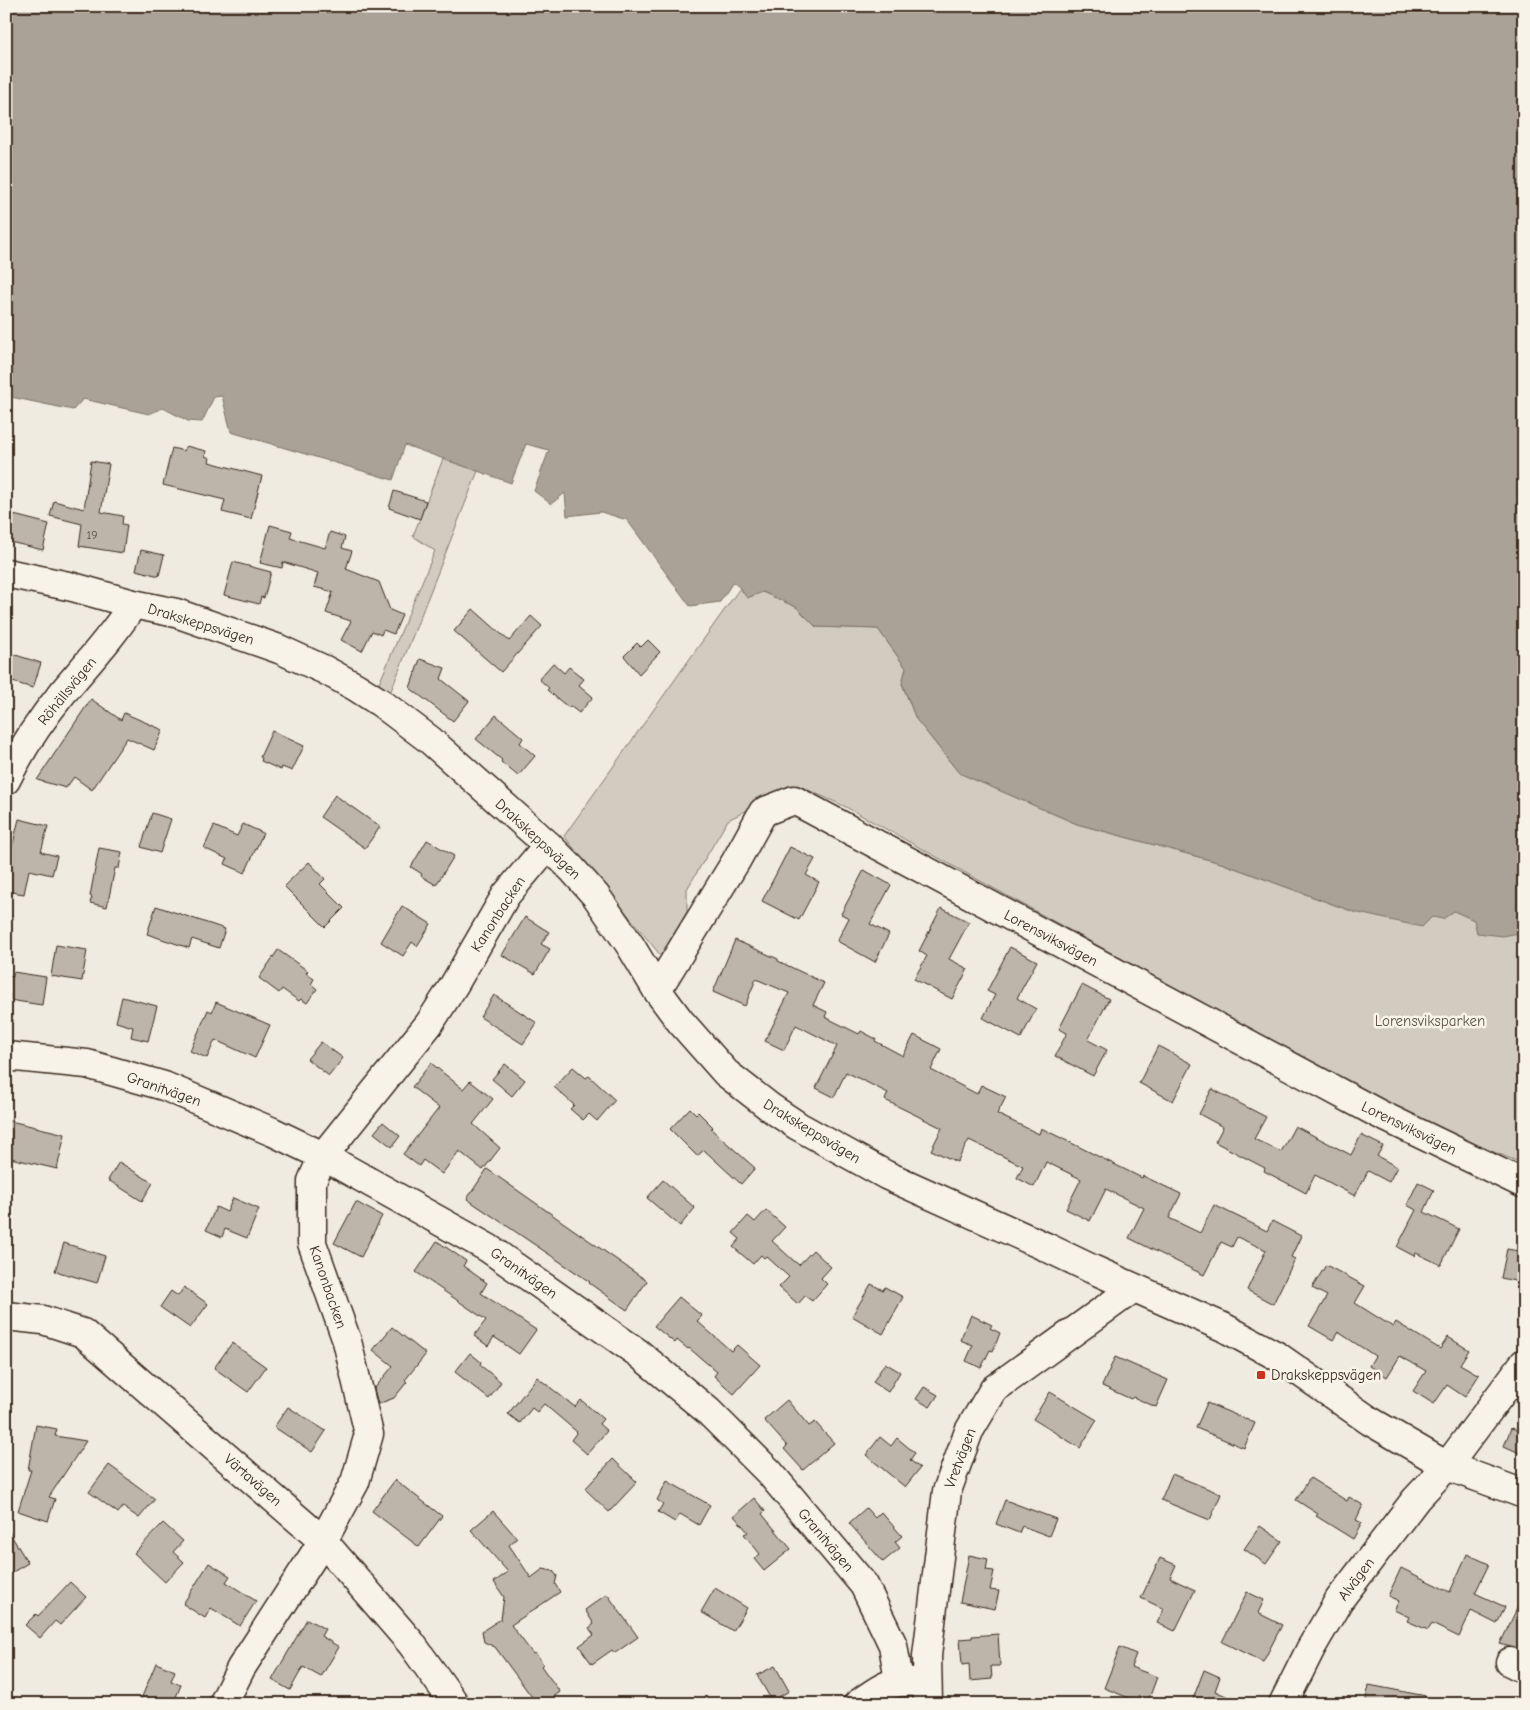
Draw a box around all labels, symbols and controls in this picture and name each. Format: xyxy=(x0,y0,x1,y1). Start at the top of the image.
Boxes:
house number: 19 xyxy=(86,528,98,542)
street label: Drakskeppsvägen xyxy=(146,599,256,649)
street label: Röhällsvägen xyxy=(34,653,100,729)
street label: Drakskeppsvägen xyxy=(492,795,584,883)
street label: Kanonbacken xyxy=(467,873,529,955)
street label: Lorensviksvägen xyxy=(1001,906,1101,970)
park label: Lorensviksparken xyxy=(1375,1012,1485,1030)
street label: Granitvägen xyxy=(124,1068,204,1110)
street label: Drakskeppsvägen xyxy=(760,1095,864,1167)
street label: Lorensviksvägen xyxy=(1359,1097,1459,1159)
street label: Kanonbacken xyxy=(305,1243,351,1331)
street label: Granitvägen xyxy=(487,1243,561,1303)
place label: Drakskeppsvägen xyxy=(1271,1366,1381,1384)
marker: Drakskeppsvägen xyxy=(1255,1369,1267,1381)
street label: Vretvägen xyxy=(940,1425,980,1491)
street label: Värtavägen xyxy=(220,1450,286,1510)
street label: Granitvägen xyxy=(794,1504,858,1576)
street label: Alvägen xyxy=(1334,1554,1378,1604)

